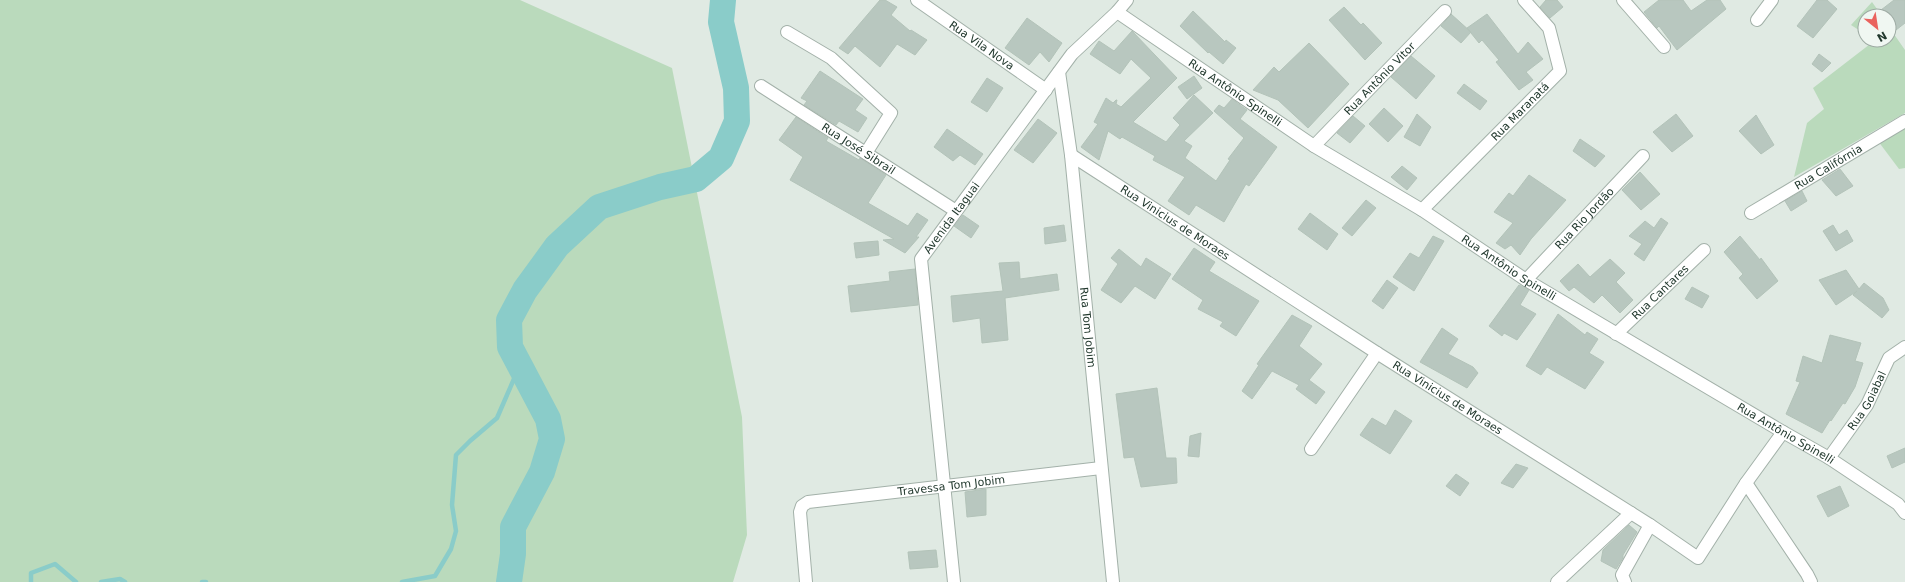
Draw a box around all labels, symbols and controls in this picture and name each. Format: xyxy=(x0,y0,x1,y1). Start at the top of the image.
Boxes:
north arrow xyxy=(1857,8,1897,48)
street label: Rua Vila Nova xyxy=(947,18,1017,72)
text: N xyxy=(1875,28,1889,44)
street label: Rua Antônio Vitor xyxy=(1341,39,1418,118)
street label: Rua Antônio Spinelli xyxy=(1186,56,1284,129)
street label: Rua Maranatá xyxy=(1488,80,1552,143)
street label: Rua José Sibrail xyxy=(819,120,898,177)
street label: Rua Califórnia xyxy=(1792,142,1865,192)
street label: Avenida Itaguai xyxy=(921,179,982,256)
street label: Rua Vinicius de Moraes xyxy=(1118,182,1232,263)
street label: Rua Rio Jordão xyxy=(1552,184,1617,252)
street label: Rua Antônio Spinelli xyxy=(1459,232,1559,303)
street label: Rua Cantares xyxy=(1629,262,1691,322)
street label: Rua Tom Jobim xyxy=(1078,286,1098,368)
street label: Rua Vinicius de Moraes xyxy=(1390,358,1505,437)
street label: Rua Goiabal xyxy=(1845,369,1889,433)
street label: Rua Antônio Spinelli xyxy=(1735,400,1837,466)
street label: Travessa Tom Jobim xyxy=(896,473,1006,498)

